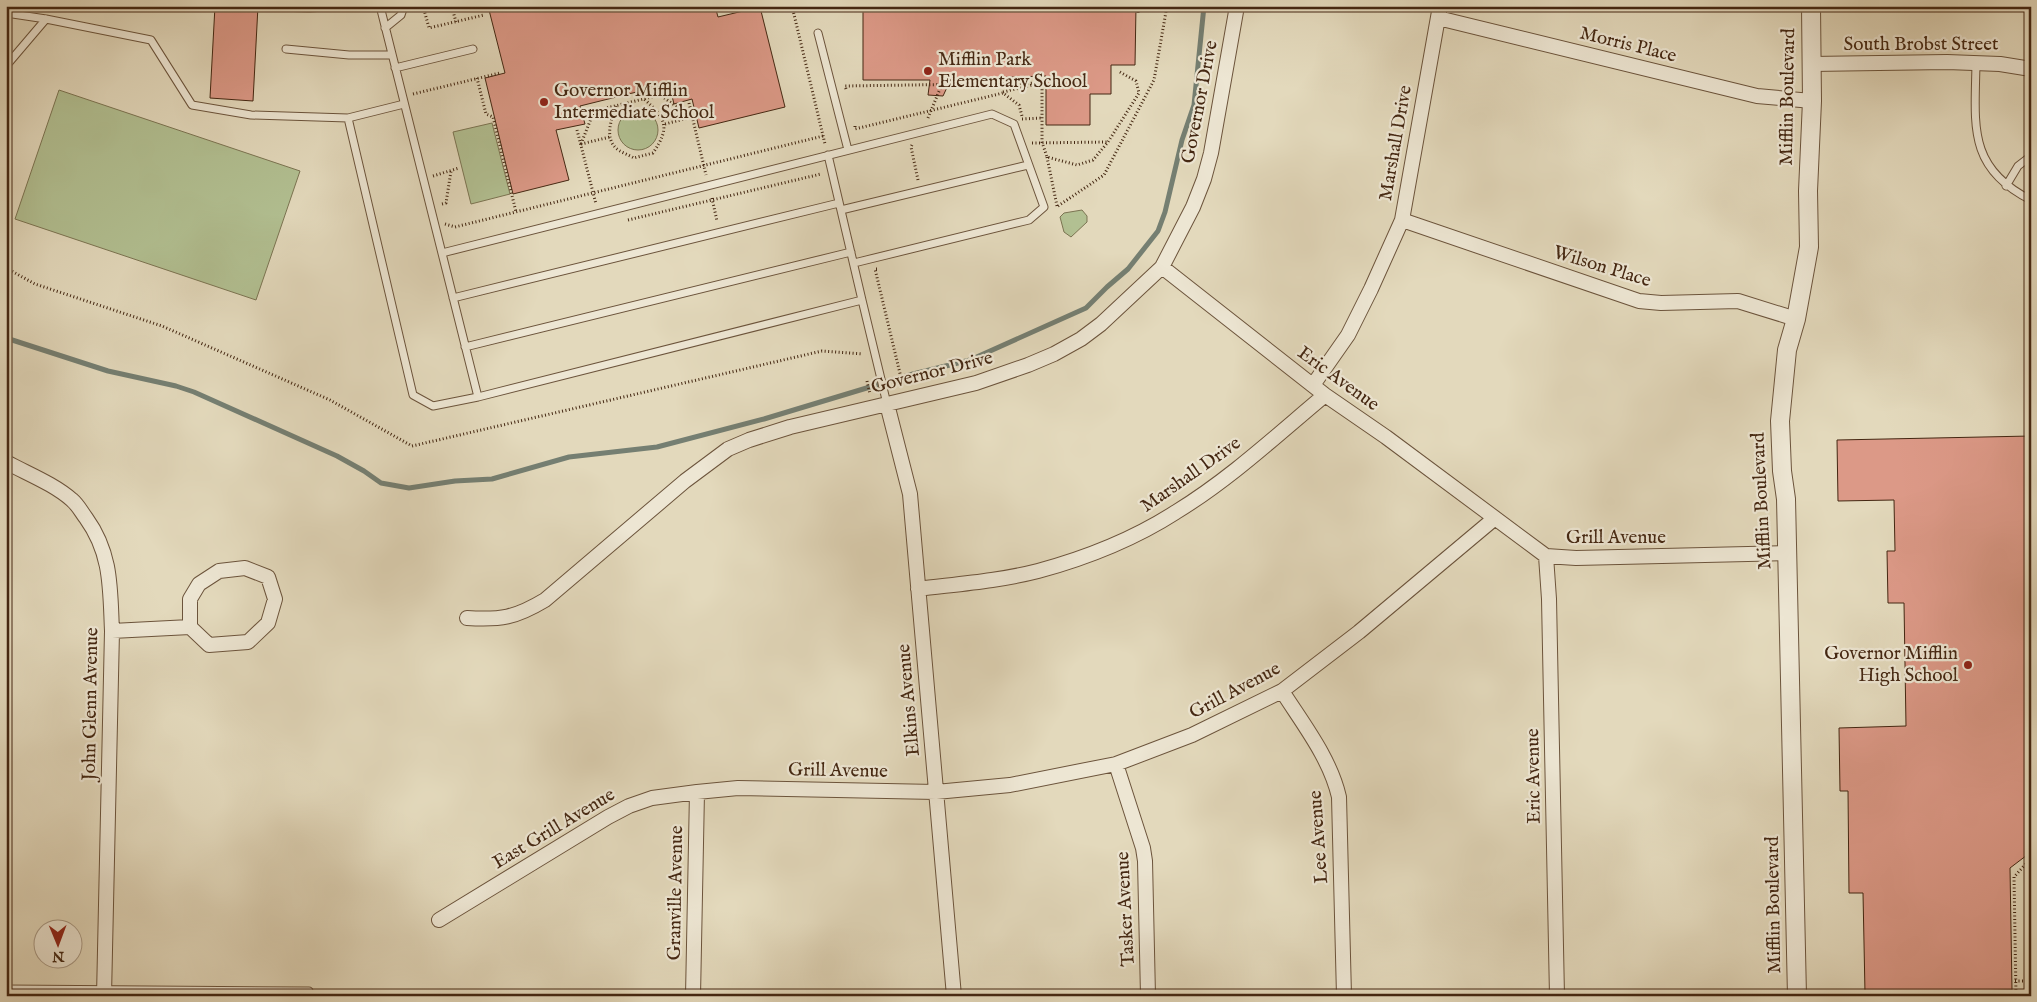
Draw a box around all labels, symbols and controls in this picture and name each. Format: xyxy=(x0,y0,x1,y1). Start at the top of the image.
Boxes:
street label: Morris Place xyxy=(1577,21,1679,69)
street label: Mifflin Boulevard xyxy=(1775,27,1801,166)
street label: South Brobst Street xyxy=(1843,33,1999,57)
street label: Governor Drive xyxy=(1176,38,1224,166)
place label: Mifflin Park Elementary School xyxy=(938,48,1088,94)
marker: Mifflin Park Elementary School xyxy=(922,65,934,77)
place label: Governor Mifflin Intermediate School xyxy=(554,79,715,125)
street label: Marshall Drive xyxy=(1374,83,1418,203)
marker: Governor Mifflin Intermediate School xyxy=(538,96,550,108)
street label: Wilson Place xyxy=(1550,241,1654,293)
street label: Eric Avenue xyxy=(1292,341,1384,417)
street label: Governor Drive xyxy=(869,346,996,400)
street label: Marshall Drive xyxy=(1136,431,1246,518)
street label: Mifflin Boulevard xyxy=(1746,431,1778,570)
street label: Grill Avenue xyxy=(1566,526,1666,550)
street label: John Glenn Avenue xyxy=(78,627,104,783)
place label: Governor Mifflin High School xyxy=(1824,642,1959,688)
street label: Elkins Avenue xyxy=(892,643,926,757)
street label: Grill Avenue xyxy=(1185,657,1285,725)
marker: Governor Mifflin High School xyxy=(1962,659,1974,671)
street label: Eric Avenue xyxy=(1521,728,1547,824)
street label: Grill Avenue xyxy=(788,758,888,784)
street label: East Grill Avenue xyxy=(488,783,620,875)
street label: Lee Avenue xyxy=(1304,789,1334,884)
street label: Granville Avenue xyxy=(663,825,689,961)
street label: Mifflin Boulevard xyxy=(1761,835,1787,974)
street label: Tasker Avenue xyxy=(1111,851,1141,967)
north arrow xyxy=(32,920,82,970)
text: N xyxy=(52,947,65,965)

